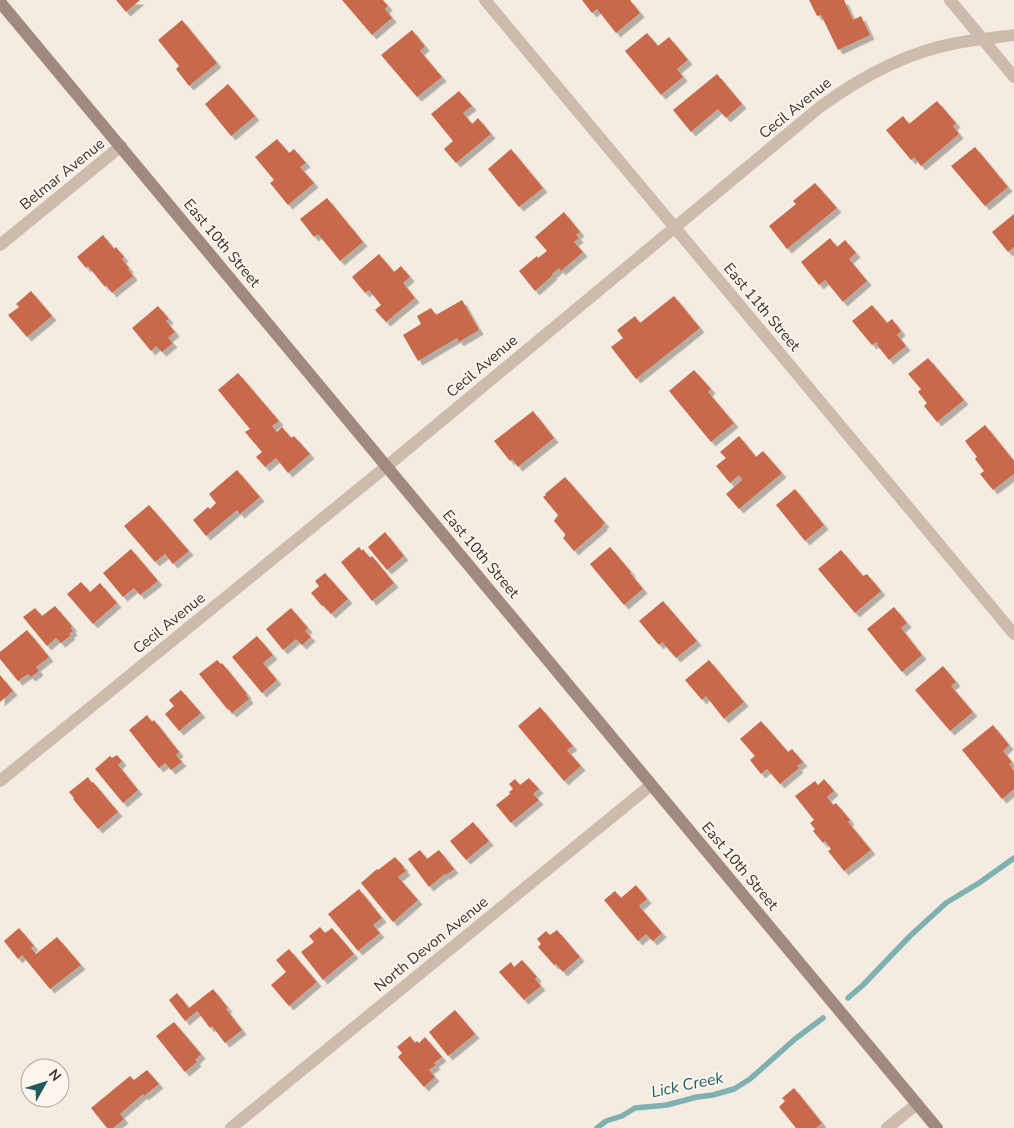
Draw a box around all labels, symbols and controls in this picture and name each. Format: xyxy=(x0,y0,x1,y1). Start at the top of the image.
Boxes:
street label: Cecil Avenue xyxy=(755,73,835,143)
street label: Belmar Avenue xyxy=(15,134,109,214)
street label: East 10th Street xyxy=(179,195,265,292)
street label: East 11th Street xyxy=(719,259,805,356)
street label: Cecil Avenue xyxy=(442,330,522,402)
street label: East 10th Street xyxy=(438,506,524,603)
street label: Cecil Avenue xyxy=(129,588,209,658)
street label: East 10th Street xyxy=(697,818,783,915)
street label: North Devon Avenue xyxy=(370,892,492,996)
north arrow xyxy=(20,1058,70,1108)
text: N xyxy=(44,1065,65,1085)
water label: Lick Creek xyxy=(649,1066,726,1103)

